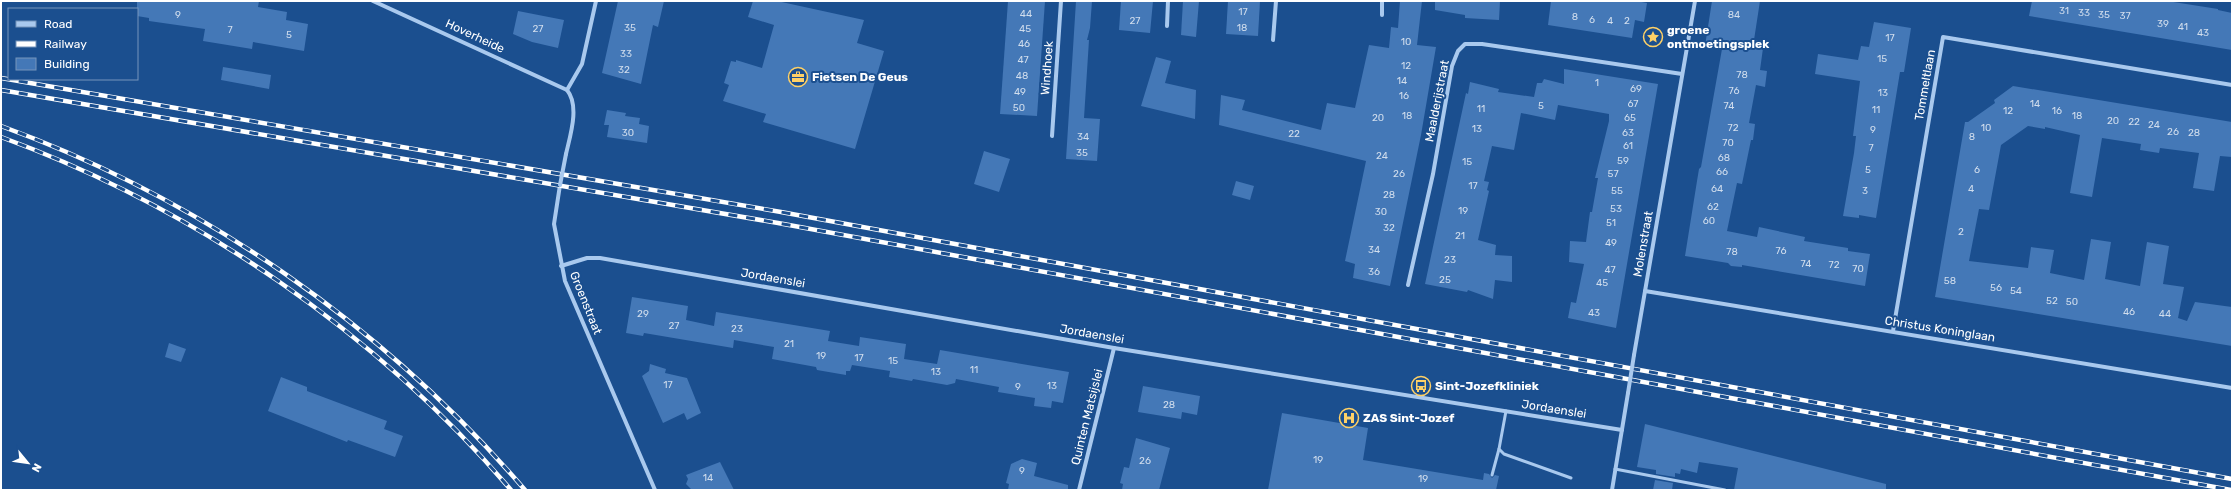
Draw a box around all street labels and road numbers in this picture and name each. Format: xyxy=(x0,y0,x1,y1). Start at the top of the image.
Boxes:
street label: Hoverheide xyxy=(443,16,507,56)
street label: Windhoek xyxy=(1038,40,1056,95)
street label: Tommeltlaan xyxy=(1912,48,1938,122)
street label: Maalderijstraat xyxy=(1422,59,1452,143)
street label: Molenstraat xyxy=(1630,210,1656,278)
street label: Jordaenslei xyxy=(740,265,806,291)
street label: Groenstraat xyxy=(567,269,605,337)
street label: Christus Koninglaan xyxy=(1884,313,1996,345)
street label: Jordaenslei xyxy=(1059,321,1125,347)
street label: Quinten Matsijslei xyxy=(1068,367,1106,467)
street label: Jordaenslei xyxy=(1521,397,1587,421)

